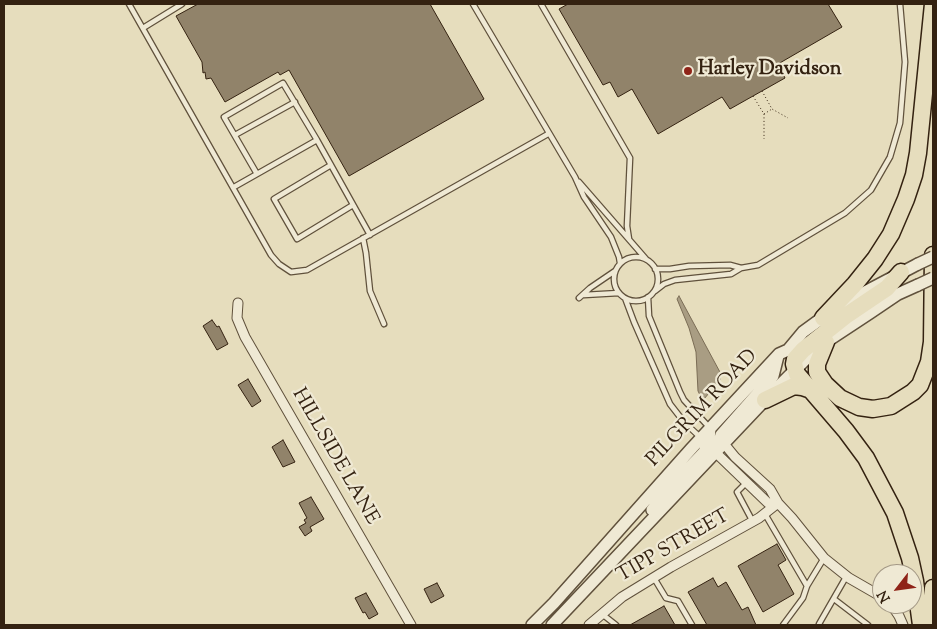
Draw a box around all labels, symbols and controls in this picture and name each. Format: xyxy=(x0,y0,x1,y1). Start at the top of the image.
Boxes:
place label: Harley Davidson xyxy=(698,59,842,83)
marker: Harley Davidson xyxy=(682,65,694,77)
street label: PILGRIM ROAD xyxy=(642,345,764,473)
street label: HILLSIDE LANE xyxy=(285,385,383,529)
street label: TIPP STREET xyxy=(613,505,735,589)
north arrow xyxy=(872,564,922,614)
text: N xyxy=(873,586,896,606)

